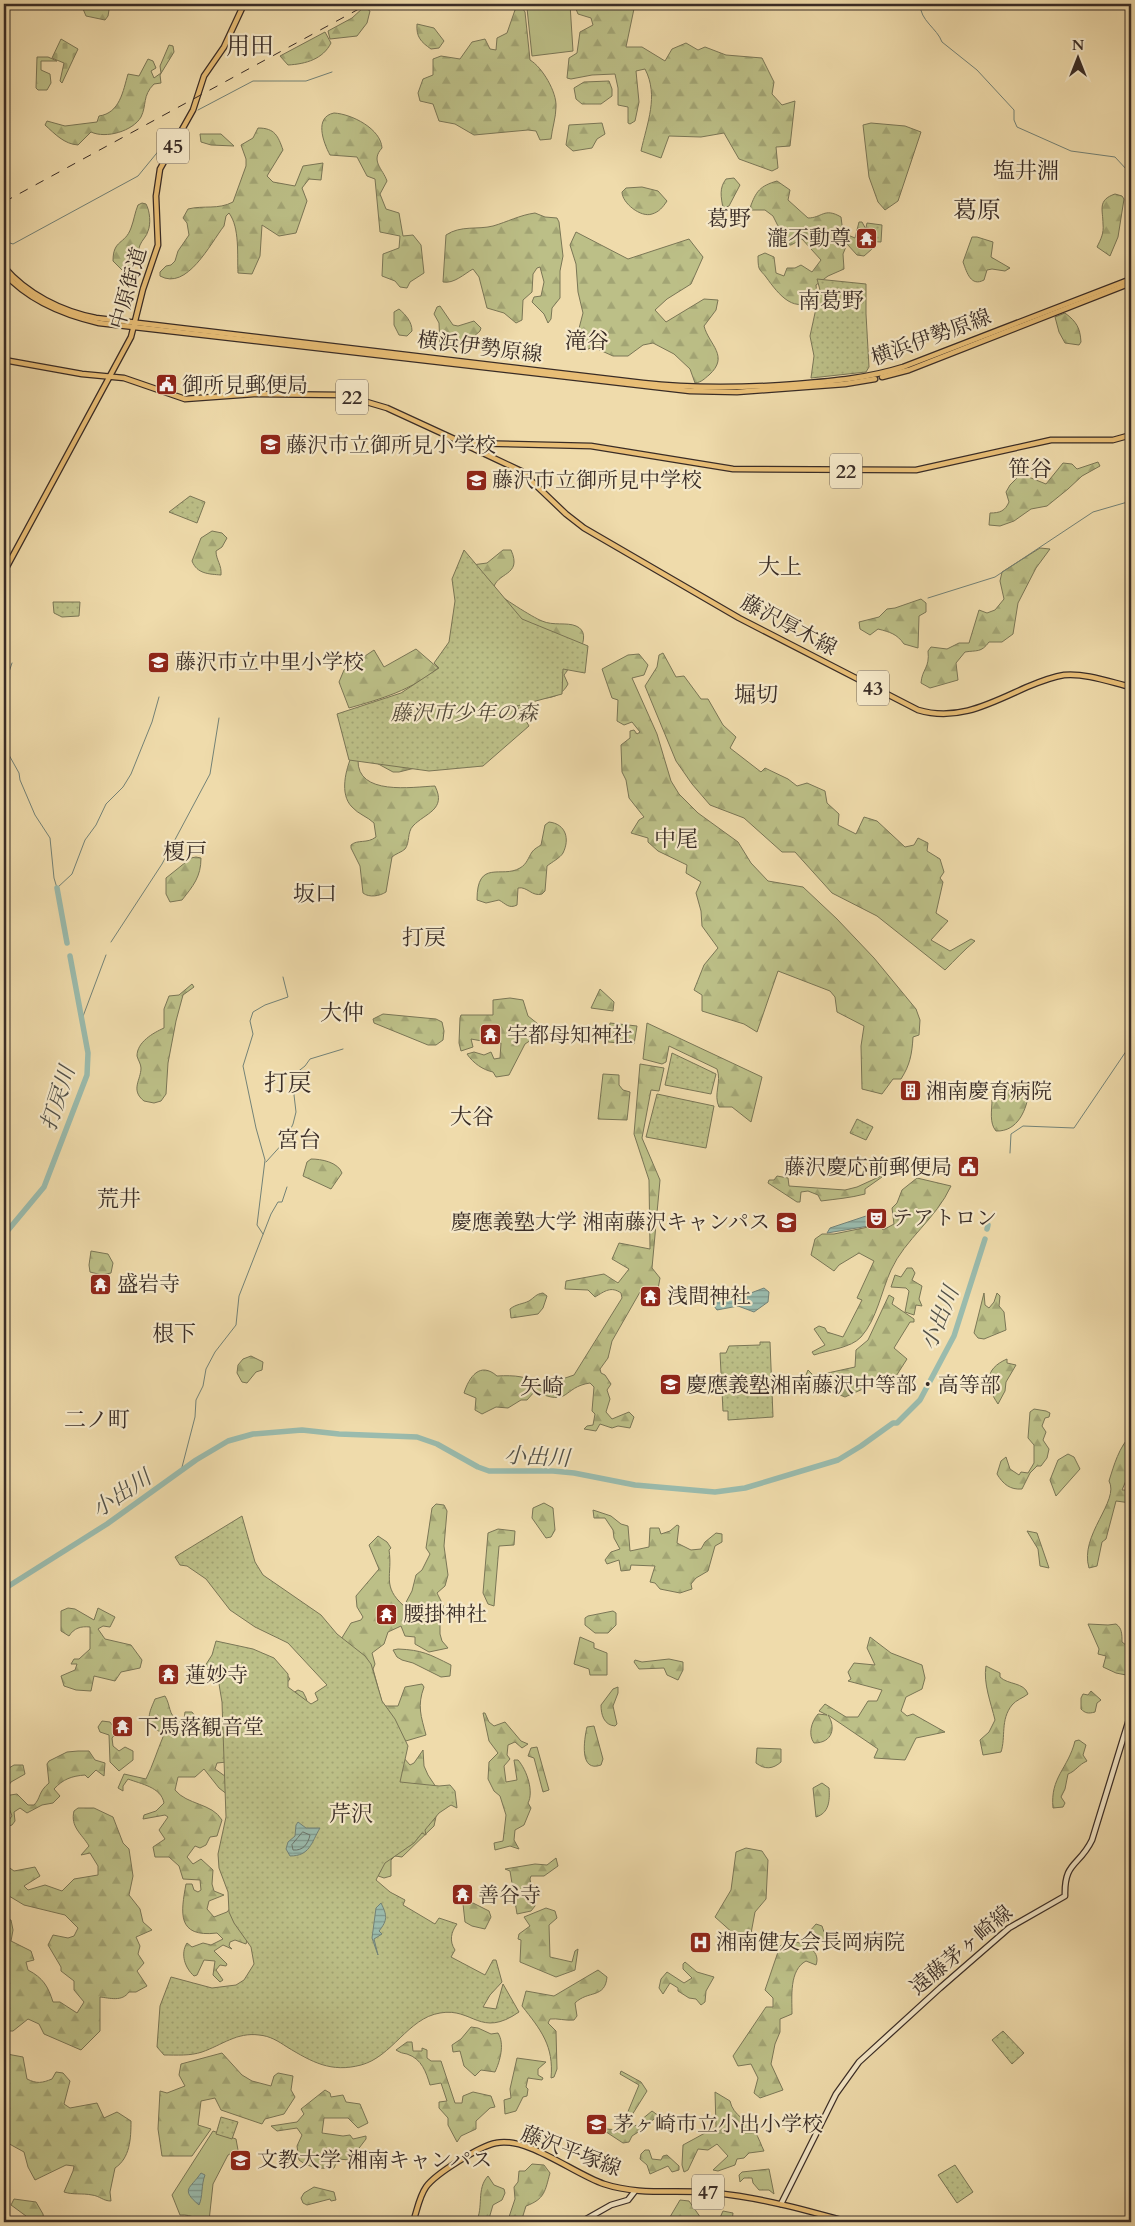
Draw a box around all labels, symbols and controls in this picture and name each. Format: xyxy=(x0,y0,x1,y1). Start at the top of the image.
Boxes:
district label: 用田 xyxy=(226,30,274,63)
north arrow xyxy=(1052,32,1102,82)
text: N xyxy=(1072,36,1084,55)
road number: 45 xyxy=(157,128,189,164)
district label: 塩井淵 xyxy=(993,156,1059,186)
district label: 葛原 xyxy=(953,194,1001,227)
district label: 葛野 xyxy=(707,204,751,234)
place label: 瀧不動尊 xyxy=(767,224,851,253)
temple icon: 瀧不動尊 xyxy=(855,226,879,250)
street label: 中原街道 xyxy=(103,244,154,333)
district label: 南葛野 xyxy=(798,286,864,316)
street label: 横浜伊勢原線 xyxy=(867,302,995,373)
street label: 横浜伊勢原線 xyxy=(416,325,544,370)
district label: 滝谷 xyxy=(565,326,609,356)
place label: 御所見郵便局 xyxy=(182,371,308,400)
public building icon: 御所見郵便局 xyxy=(154,373,178,397)
road number: 22 xyxy=(336,380,368,414)
place label: 藤沢市立御所見小学校 xyxy=(286,431,496,460)
school or university icon: 藤沢市立御所見小学校 xyxy=(258,433,282,457)
road number: 22 xyxy=(830,454,862,488)
district label: 笹谷 xyxy=(1008,454,1052,484)
place label: 藤沢市立御所見中学校 xyxy=(492,466,702,495)
school or university icon: 藤沢市立御所見中学校 xyxy=(464,468,488,492)
district label: 大上 xyxy=(758,552,802,582)
street label: 藤沢厚木線 xyxy=(736,588,842,663)
place label: 藤沢市立中里小学校 xyxy=(175,648,364,677)
school or university icon: 藤沢市立中里小学校 xyxy=(147,650,171,674)
road number: 43 xyxy=(857,670,889,706)
district label: 堀切 xyxy=(734,680,778,710)
park label: 藤沢市少年の森 xyxy=(391,699,539,728)
district label: 中尾 xyxy=(654,824,698,854)
district label: 榎戸 xyxy=(163,837,207,867)
district label: 坂口 xyxy=(293,879,337,909)
district label: 打戻 xyxy=(402,923,446,953)
district label: 大仲 xyxy=(320,998,364,1028)
place label: 宇都母知神社 xyxy=(507,1021,633,1050)
temple icon: 宇都母知神社 xyxy=(479,1023,503,1047)
water label: 打戻川 xyxy=(33,1060,83,1134)
district label: 打戻 xyxy=(264,1067,312,1100)
place label: 湘南慶育病院 xyxy=(926,1077,1052,1106)
building icon: 湘南慶育病院 xyxy=(898,1079,922,1103)
district label: 大谷 xyxy=(450,1102,494,1132)
district label: 宮台 xyxy=(277,1125,321,1155)
place label: 藤沢慶応前郵便局 xyxy=(784,1153,952,1182)
public building icon: 藤沢慶応前郵便局 xyxy=(956,1155,980,1179)
district label: 荒井 xyxy=(97,1184,141,1214)
place label: テアトロン xyxy=(892,1204,997,1233)
theatre icon: テアトロン xyxy=(864,1206,888,1230)
place label: 慶應義塾大学 湘南藤沢キャンパス xyxy=(451,1208,770,1237)
school or university icon: 慶應義塾大学 湘南藤沢キャンパス xyxy=(774,1210,798,1234)
place label: 盛岩寺 xyxy=(117,1270,180,1299)
temple icon: 盛岩寺 xyxy=(89,1272,113,1296)
water label: 小出川 xyxy=(914,1280,967,1355)
place label: 浅間神社 xyxy=(667,1282,751,1311)
temple icon: 浅間神社 xyxy=(639,1284,663,1308)
district label: 根下 xyxy=(152,1319,196,1349)
place label: 慶應義塾湘南藤沢中等部・高等部 xyxy=(686,1371,1001,1400)
district label: 矢崎 xyxy=(520,1372,564,1402)
school or university icon: 慶應義塾湘南藤沢中等部・高等部 xyxy=(658,1373,682,1397)
district label: 二ノ町 xyxy=(64,1405,130,1435)
water label: 小出川 xyxy=(503,1440,573,1474)
water label: 小出川 xyxy=(86,1462,159,1525)
place label: 腰掛神社 xyxy=(403,1600,487,1629)
temple icon: 腰掛神社 xyxy=(375,1602,399,1626)
place label: 蓮妙寺 xyxy=(185,1661,248,1690)
temple icon: 蓮妙寺 xyxy=(157,1663,181,1687)
place label: 下馬落観音堂 xyxy=(138,1713,264,1742)
temple icon: 下馬落観音堂 xyxy=(110,1715,134,1739)
district label: 芹沢 xyxy=(329,1799,373,1829)
place label: 善谷寺 xyxy=(478,1881,541,1910)
temple icon: 善谷寺 xyxy=(450,1883,474,1907)
street label: 遠藤茅ヶ崎線 xyxy=(904,1899,1019,2002)
place label: 湘南健友会長岡病院 xyxy=(716,1928,905,1957)
hospital icon: 湘南健友会長岡病院 xyxy=(688,1930,712,1954)
place label: 茅ヶ崎市立小出小学校 xyxy=(613,2110,823,2139)
school or university icon: 茅ヶ崎市立小出小学校 xyxy=(585,2112,609,2136)
street label: 藤沢平塚線 xyxy=(517,2119,625,2184)
place label: 文教大学 湘南キャンパス xyxy=(257,2146,492,2175)
school or university icon: 文教大学 湘南キャンパス xyxy=(229,2148,253,2172)
road number: 47 xyxy=(692,2174,724,2210)

